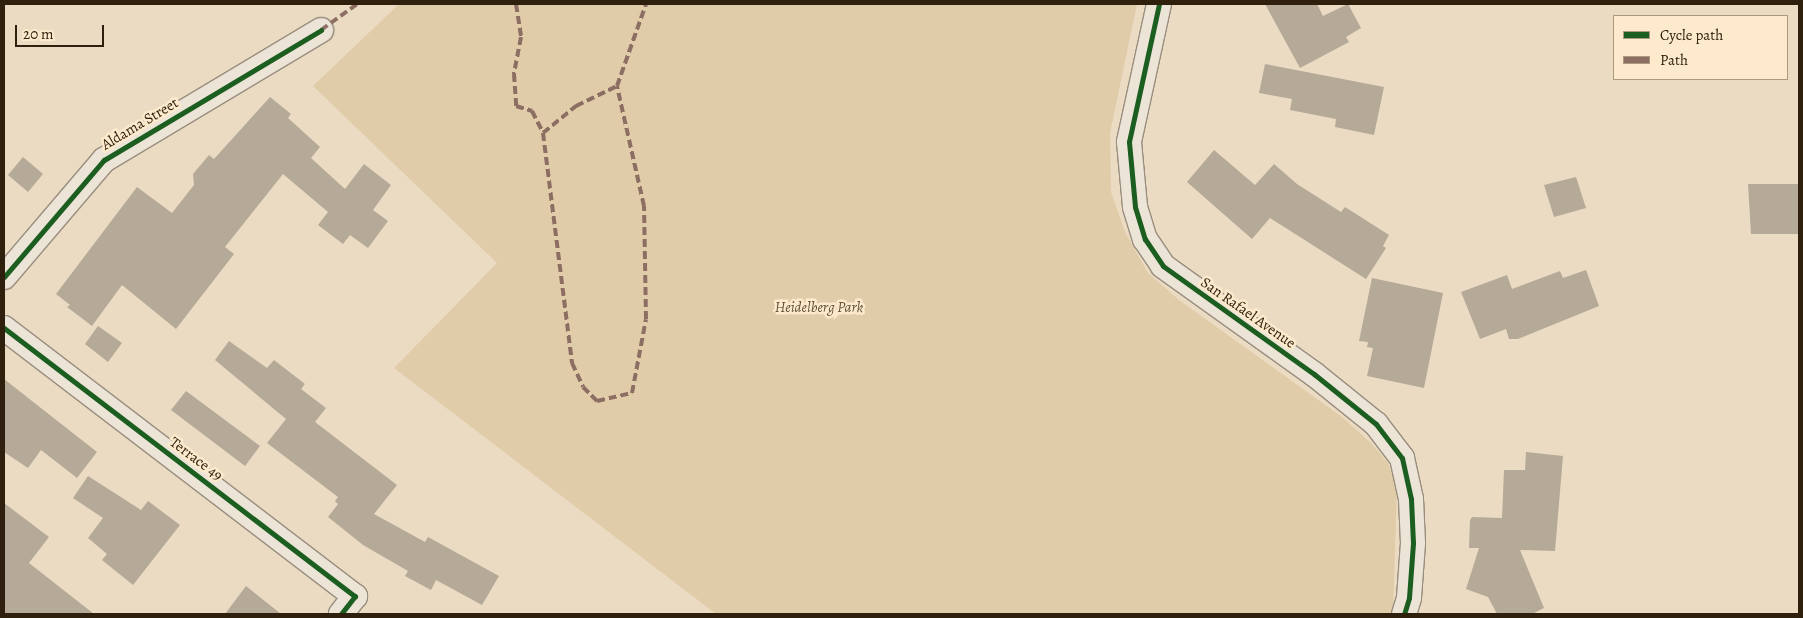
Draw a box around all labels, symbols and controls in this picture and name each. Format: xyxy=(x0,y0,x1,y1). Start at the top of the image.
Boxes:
scale bar xyxy=(18,15,106,47)
legend xyxy=(1613,15,1788,80)
text: 20 m xyxy=(23,24,54,44)
text: Cycle path xyxy=(1660,25,1723,45)
text: Path xyxy=(1660,50,1688,70)
street label: Aldama Street xyxy=(98,94,182,154)
street label: San Rafael Avenue xyxy=(1197,274,1299,352)
park label: Heidelberg Park xyxy=(775,299,863,317)
street label: Terrace 49 xyxy=(166,433,226,485)

